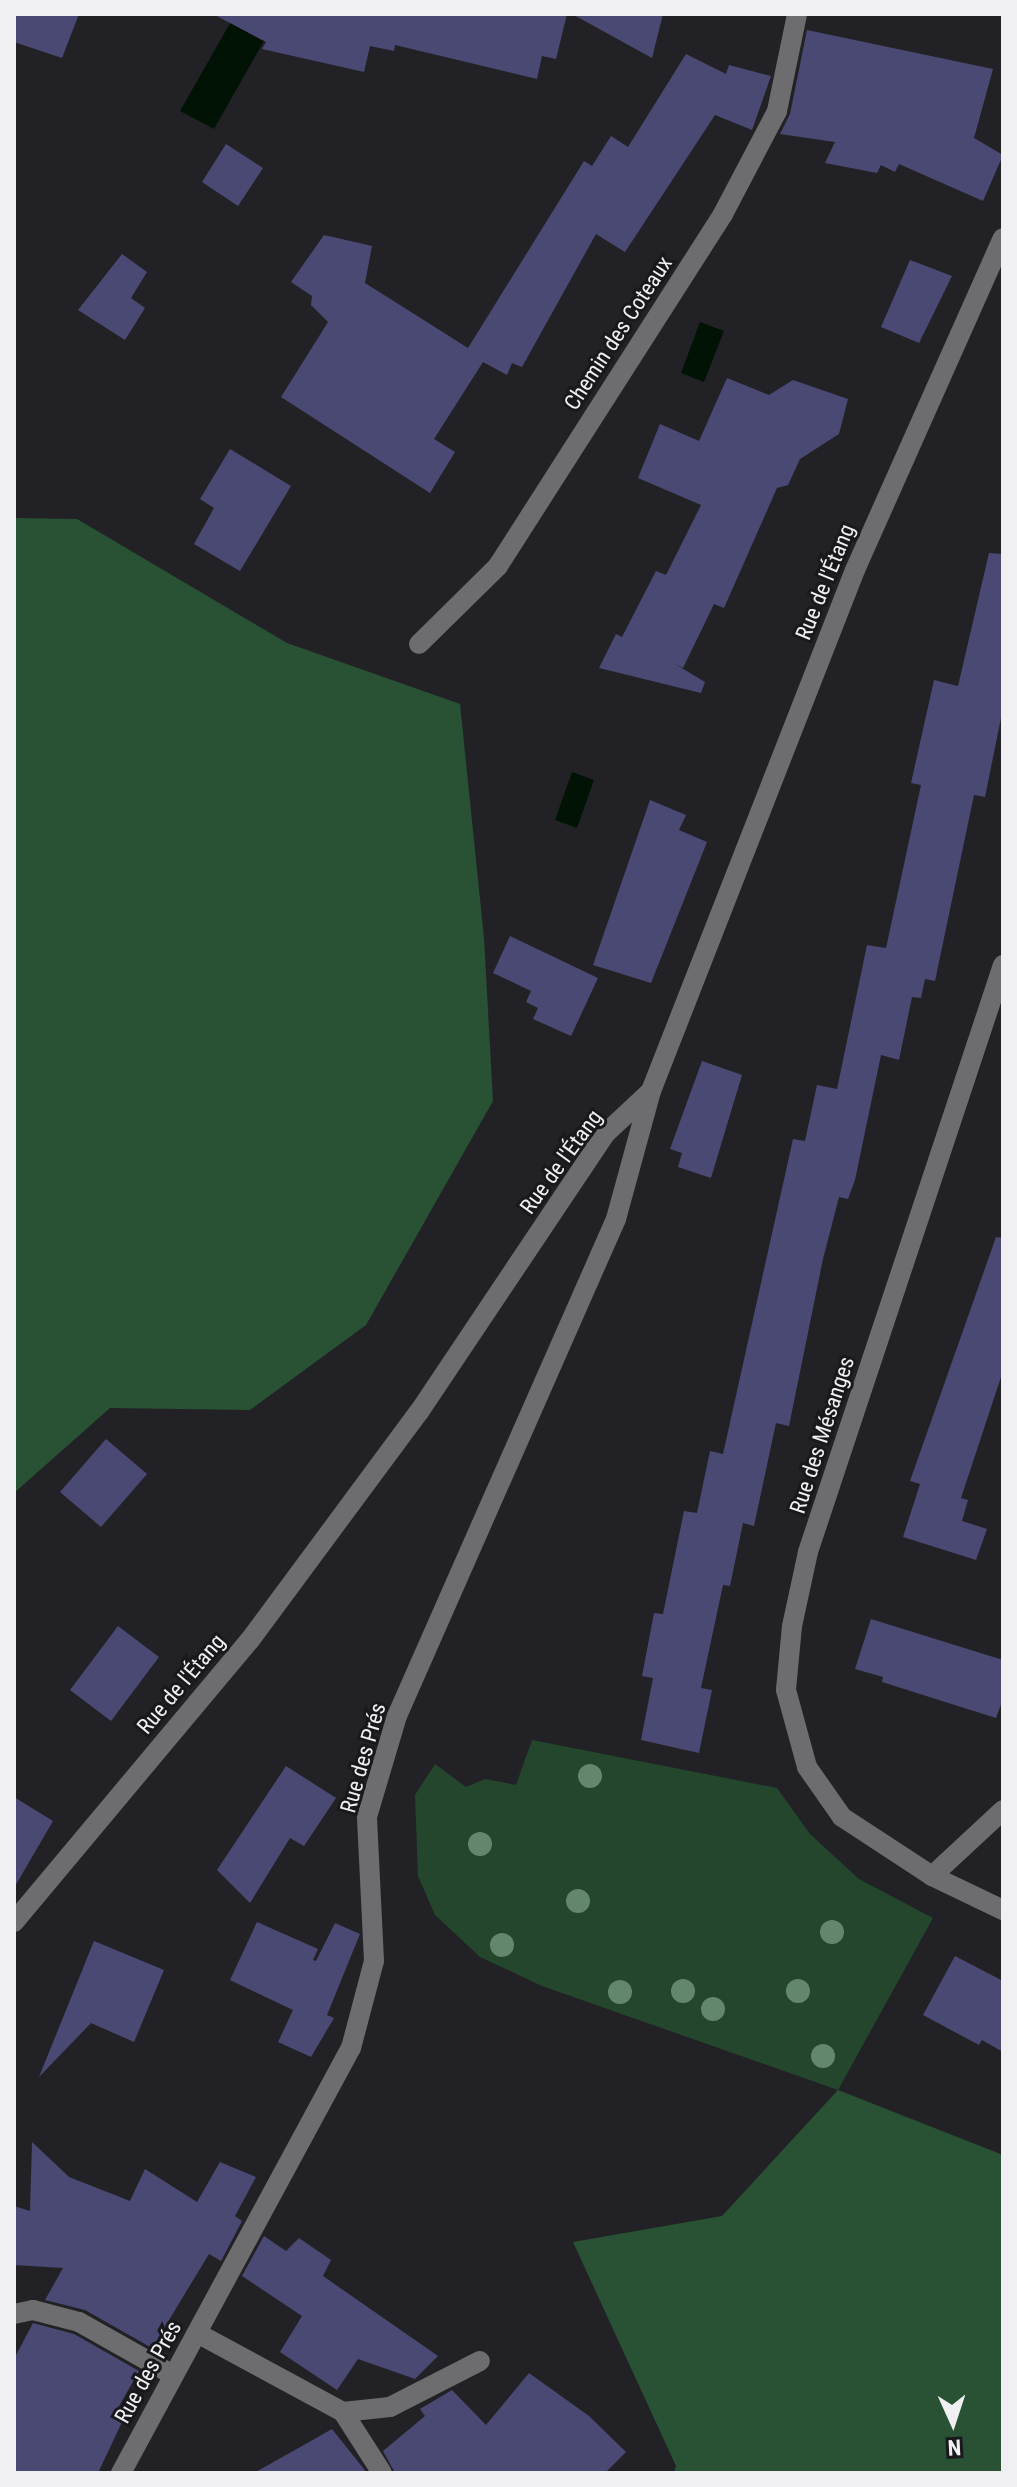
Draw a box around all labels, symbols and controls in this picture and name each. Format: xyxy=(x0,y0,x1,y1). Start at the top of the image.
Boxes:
street label: Chemin des Coteaux xyxy=(558,251,678,415)
street label: Rue de l'Étang xyxy=(790,520,860,644)
street label: Rue de l'Étang xyxy=(514,1105,608,1219)
street label: Rue des Mésanges xyxy=(784,1353,860,1517)
street label: Rue de l'Étang xyxy=(132,1629,230,1739)
street label: Rue des Prés xyxy=(335,1700,391,1816)
street label: Rue des Prés xyxy=(109,2316,187,2428)
north arrow xyxy=(913,2383,993,2463)
text: N xyxy=(947,2435,962,2460)

